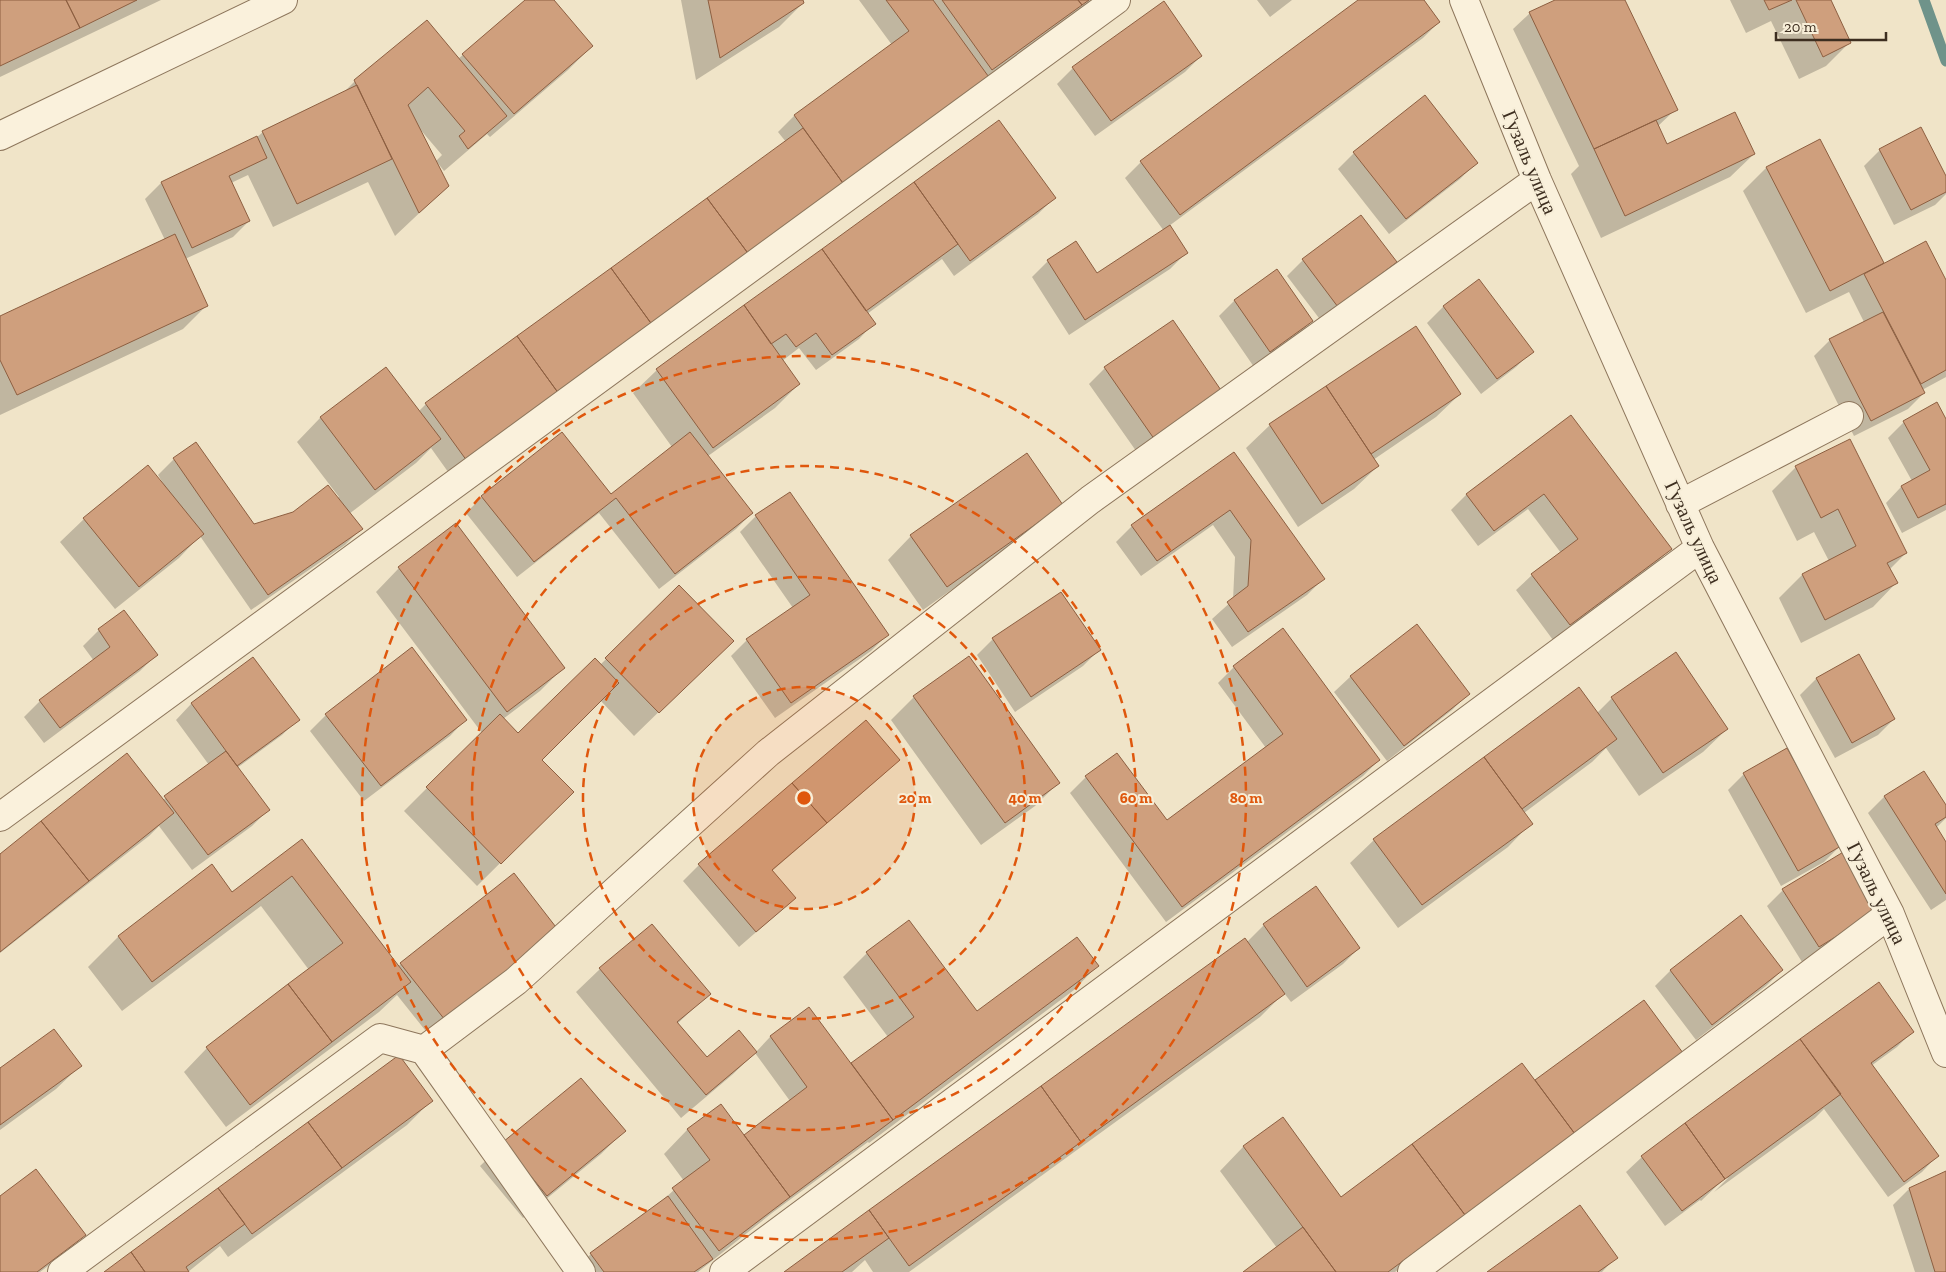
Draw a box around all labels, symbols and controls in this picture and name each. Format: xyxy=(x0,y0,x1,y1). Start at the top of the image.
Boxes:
scale bar xyxy=(1776,10,1886,42)
text: 20 m xyxy=(1784,18,1817,36)
street label: Гузаль улица xyxy=(1497,106,1563,218)
street label: Гузаль улица xyxy=(1660,477,1728,587)
centre of rings xyxy=(795,789,813,807)
text: 20 m xyxy=(899,789,931,807)
text: 40 m xyxy=(1008,789,1042,807)
text: 60 m xyxy=(1120,789,1152,807)
text: 80 m xyxy=(1230,789,1262,807)
street label: Гузаль улица xyxy=(1842,838,1912,948)

